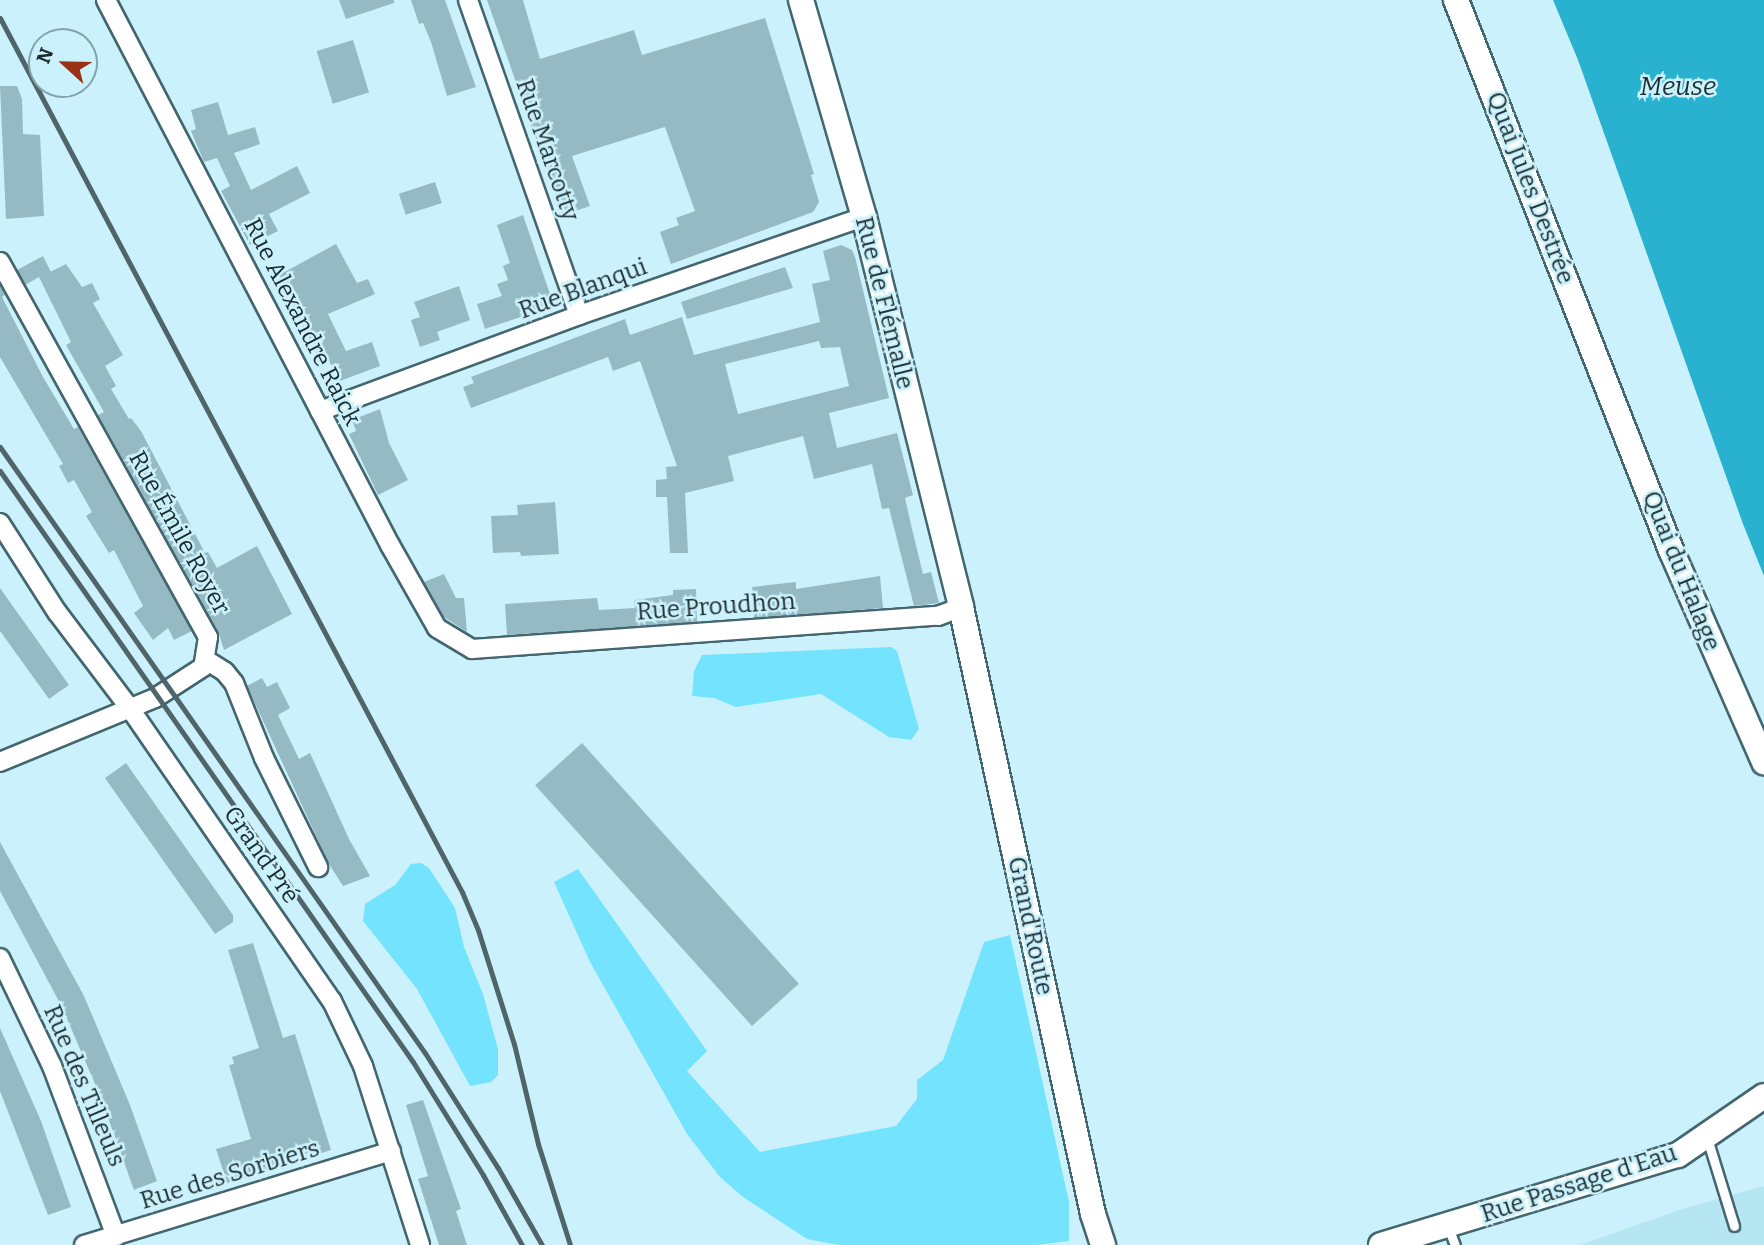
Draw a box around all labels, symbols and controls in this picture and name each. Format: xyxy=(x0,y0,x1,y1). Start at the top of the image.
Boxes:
north arrow xyxy=(28,28,98,98)
text: N xyxy=(32,45,58,67)
water label: Meuse xyxy=(1640,71,1716,103)
street label: Rue Marcotty xyxy=(509,75,585,225)
street label: Quai Jules Destrée xyxy=(1480,88,1580,288)
street label: Rue Alexandre Raick xyxy=(237,214,367,430)
street label: Rue de Flémalle xyxy=(849,214,919,392)
street label: Rue Blanqui xyxy=(515,253,651,325)
street label: Rue Émile Royer xyxy=(122,446,236,620)
street label: Quai du Halage xyxy=(1636,487,1726,655)
street label: Rue Proudhon xyxy=(636,587,796,627)
street label: Grand Pré xyxy=(217,801,305,909)
street label: Grand'Route xyxy=(1001,854,1059,998)
street label: Rue des Tilleuls xyxy=(37,1001,131,1171)
street label: Rue des Sorbiers xyxy=(137,1134,323,1216)
street label: Rue Passage d'Eau xyxy=(1478,1139,1680,1229)

